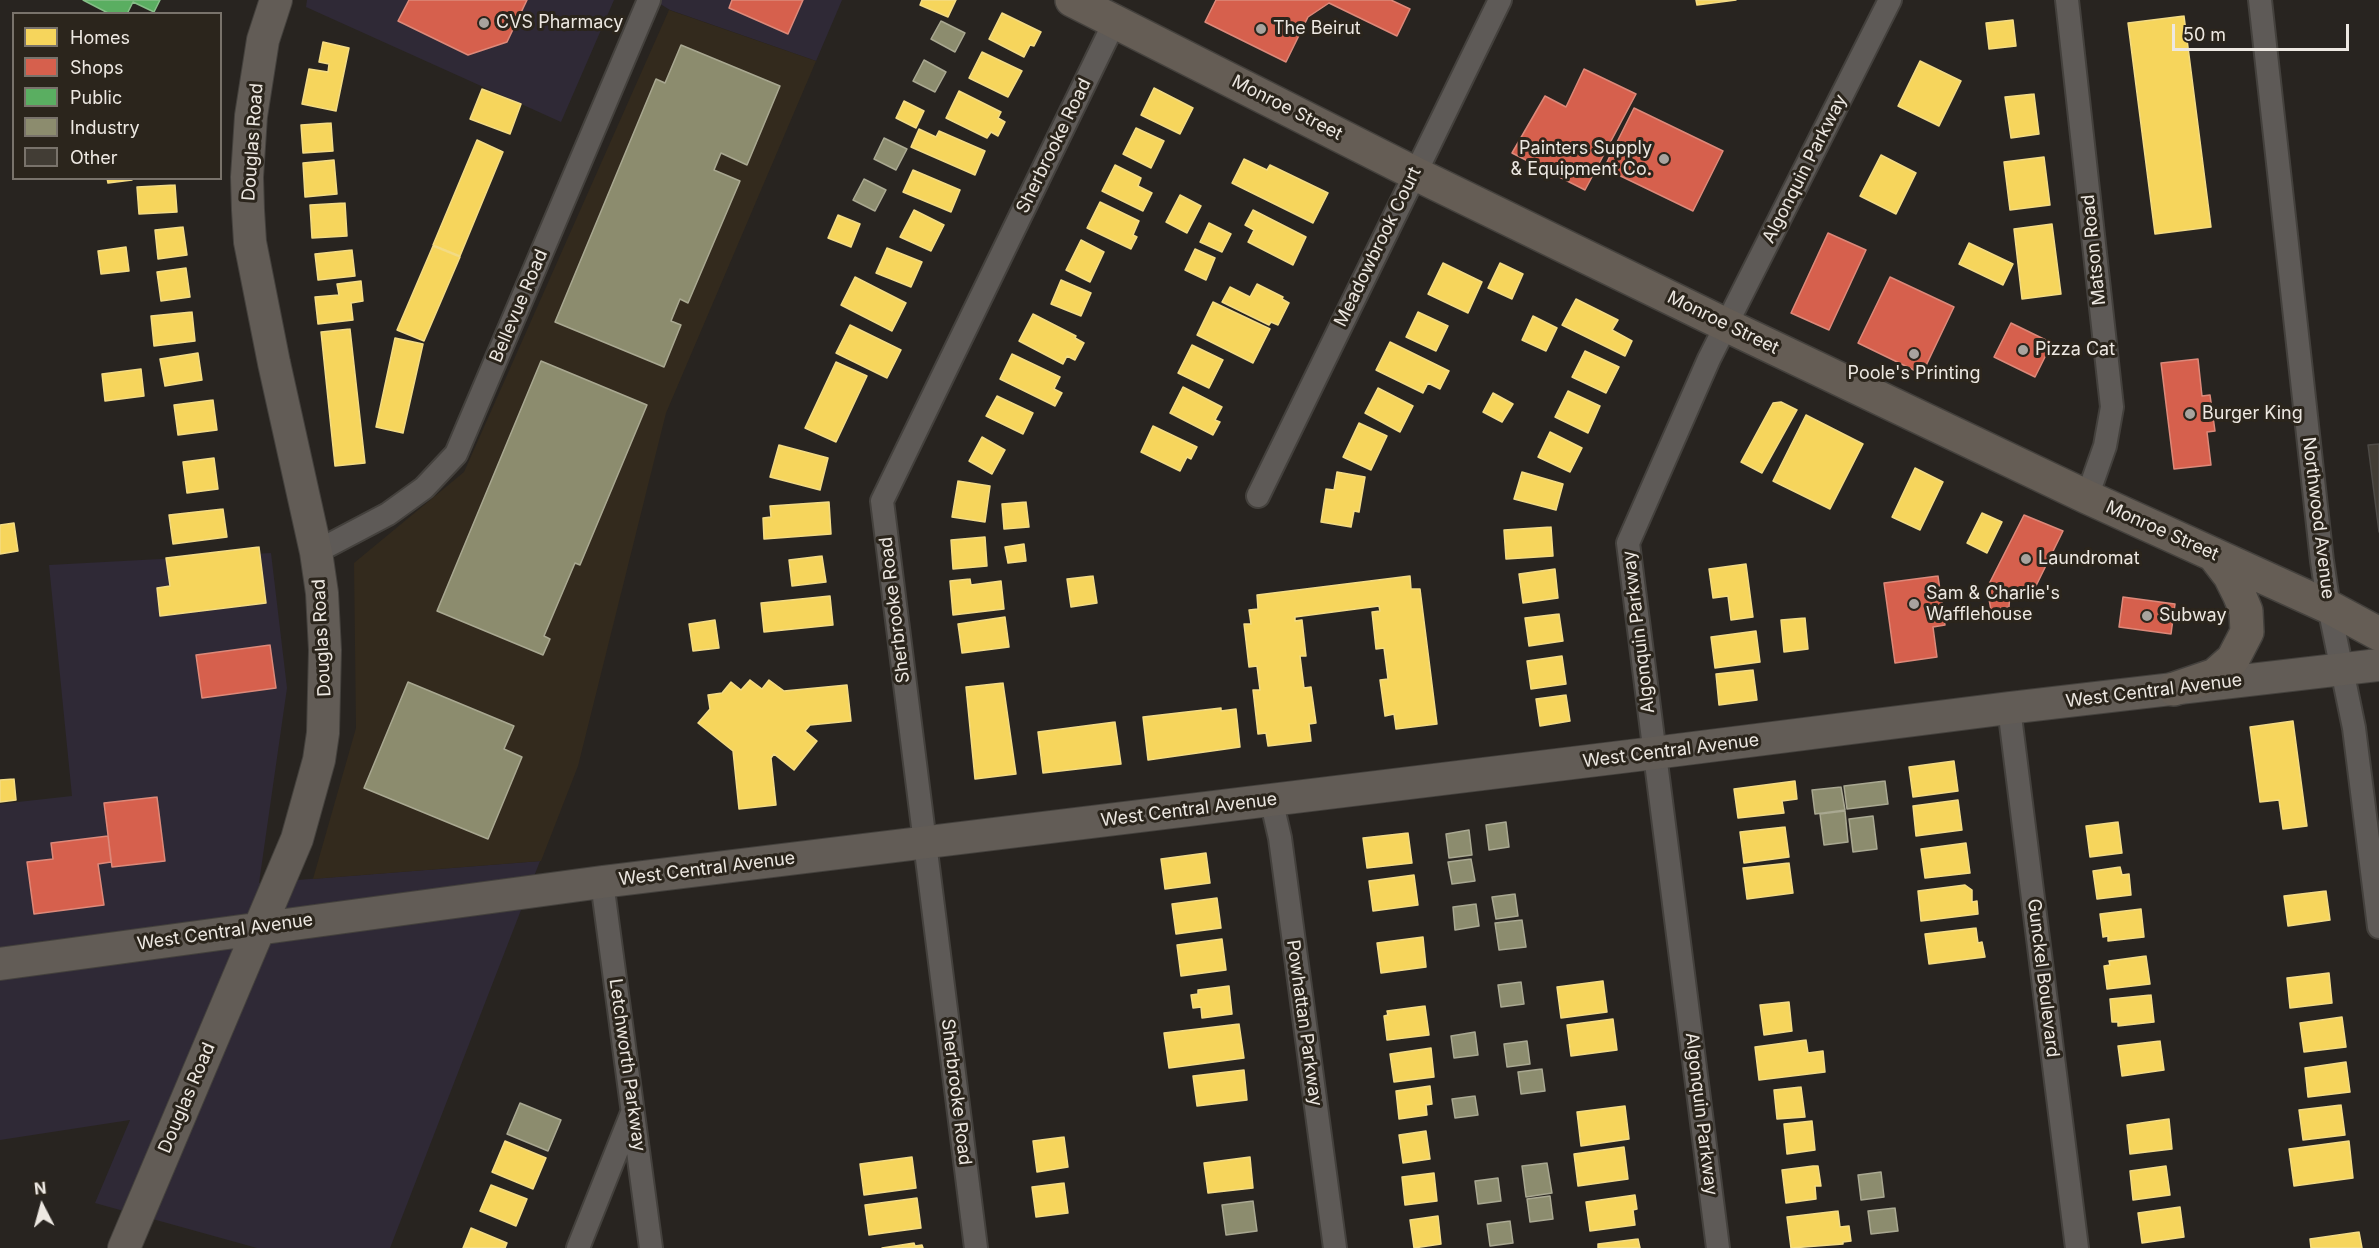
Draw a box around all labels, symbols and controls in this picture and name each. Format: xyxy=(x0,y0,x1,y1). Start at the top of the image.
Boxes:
legend xyxy=(12,12,222,180)
place label: CVS Pharmacy xyxy=(496,12,623,34)
scale bar xyxy=(2175,12,2352,50)
marker: CVS Pharmacy xyxy=(477,16,491,30)
place label: The Beirut xyxy=(1273,18,1361,40)
marker: The Beirut xyxy=(1254,22,1268,36)
text: 50 m xyxy=(2183,24,2226,45)
text: Homes xyxy=(70,27,130,48)
text: Shops xyxy=(70,57,124,78)
street label: Monroe Street xyxy=(1228,71,1346,145)
street label: Sherbrooke Road xyxy=(1012,75,1096,217)
street label: Douglas Road xyxy=(238,82,268,202)
text: Public xyxy=(70,87,122,108)
street label: Algonquin Parkway xyxy=(1758,91,1852,247)
text: Industry xyxy=(70,117,140,138)
place label: Painters Supply & Equipment Co. xyxy=(1511,138,1652,180)
text: Other xyxy=(70,147,118,168)
marker: Painters Supply & Equipment Co. xyxy=(1657,152,1671,166)
street label: Meadowbrook Court xyxy=(1330,164,1426,330)
street label: Matson Road xyxy=(2077,193,2111,307)
street label: Bellevue Road xyxy=(485,246,553,366)
street label: Monroe Street xyxy=(1664,287,1782,359)
place label: Pizza Cat xyxy=(2035,339,2115,361)
marker: Pizza Cat xyxy=(2016,343,2030,357)
marker: Poole's Printing xyxy=(1907,347,1921,361)
place label: Poole's Printing xyxy=(1847,363,1981,385)
place label: Burger King xyxy=(2202,403,2303,425)
marker: Burger King xyxy=(2183,407,2197,421)
street label: Northwood Avenue xyxy=(2297,436,2339,600)
street label: Monroe Street xyxy=(2102,496,2222,566)
street label: Sherbrooke Road xyxy=(875,536,915,684)
place label: Laundromat xyxy=(2038,548,2140,570)
street label: Algonquin Parkway xyxy=(1618,549,1660,715)
marker: Laundromat xyxy=(2019,552,2033,566)
street label: Douglas Road xyxy=(308,579,336,697)
place label: Sam & Charlie's Wafflehouse xyxy=(1926,583,2060,626)
marker: Sam & Charlie's Wafflehouse xyxy=(1907,597,1921,611)
place label: Subway xyxy=(2159,605,2227,627)
marker: Subway xyxy=(2140,609,2154,623)
street label: West Central Avenue xyxy=(2065,669,2243,713)
street label: West Central Avenue xyxy=(1582,729,1760,773)
street label: West Central Avenue xyxy=(1100,788,1278,832)
street label: West Central Avenue xyxy=(618,847,796,891)
street label: Gunckel Boulevard xyxy=(2023,897,2063,1059)
street label: West Central Avenue xyxy=(136,909,314,955)
street label: Powhattan Parkway xyxy=(1282,938,1326,1108)
street label: Letchworth Parkway xyxy=(604,977,650,1153)
street label: Sherbrooke Road xyxy=(936,1018,976,1166)
street label: Algonquin Parkway xyxy=(1680,1031,1722,1197)
street label: Douglas Road xyxy=(154,1040,220,1156)
north arrow xyxy=(12,1176,72,1236)
text: N xyxy=(33,1178,47,1199)

